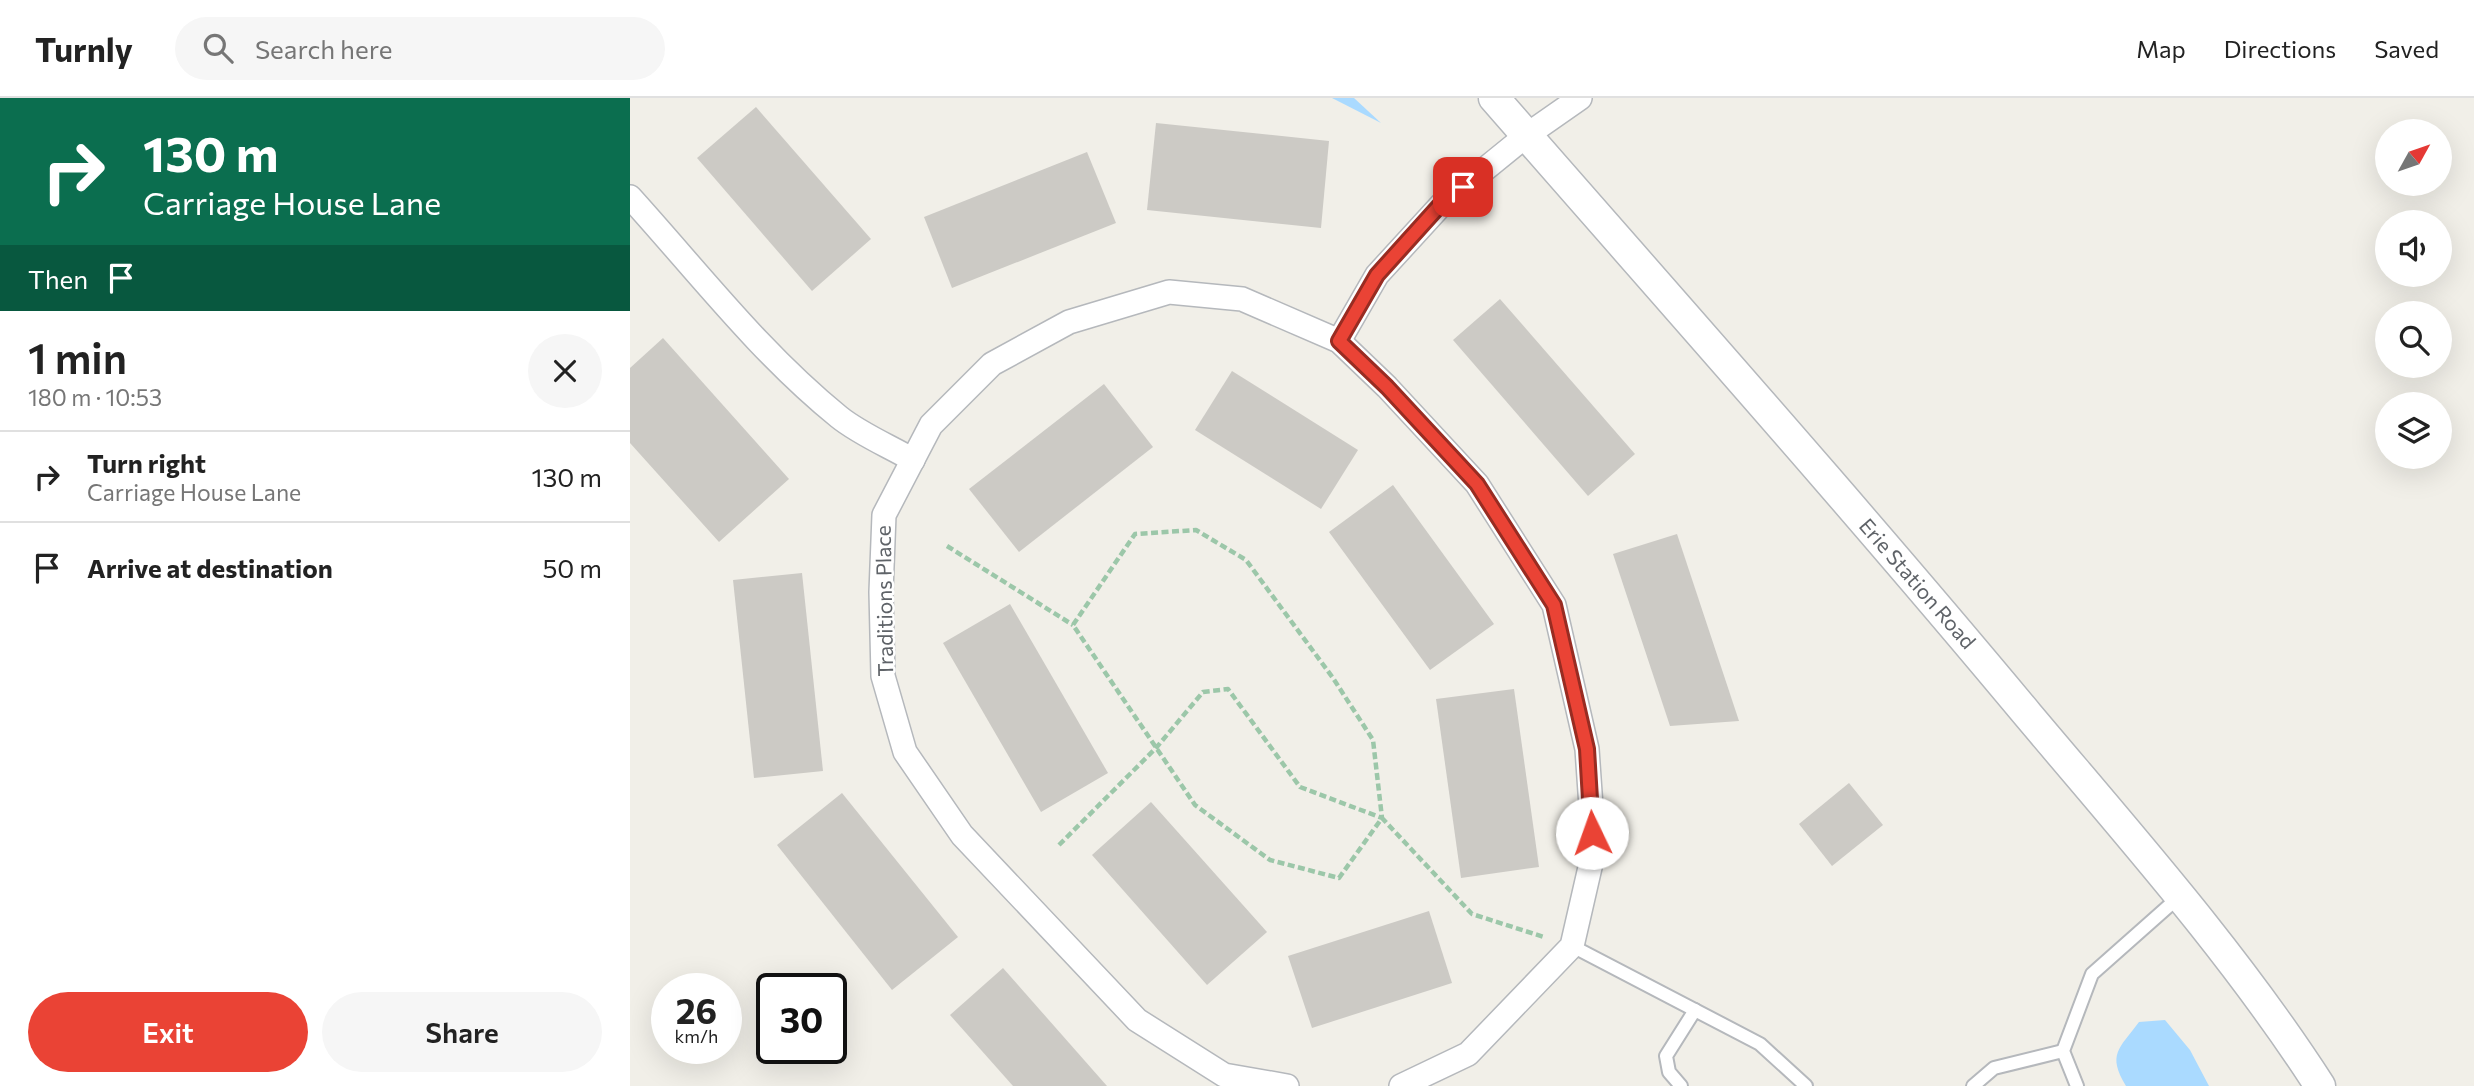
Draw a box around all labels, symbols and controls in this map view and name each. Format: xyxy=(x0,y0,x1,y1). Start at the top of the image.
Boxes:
search box xyxy=(175,17,665,80)
text: Turnly xyxy=(35,28,133,69)
icon: search xyxy=(199,29,237,67)
text: Search here xyxy=(255,33,392,64)
text: Map xyxy=(2136,34,2186,63)
text: Directions xyxy=(2224,34,2336,63)
text: Saved xyxy=(2374,34,2439,63)
north arrow xyxy=(2375,119,2452,196)
map controls xyxy=(2375,119,2452,469)
text: 130 m xyxy=(143,122,278,182)
icon: right xyxy=(28,126,119,217)
pin xyxy=(1433,157,1493,217)
icon: arrive xyxy=(1444,168,1482,206)
text: Carriage House Lane xyxy=(143,182,441,222)
button: sound xyxy=(2375,210,2452,287)
icon: arrive xyxy=(102,259,140,297)
text: Then xyxy=(28,263,88,294)
button: search xyxy=(2375,301,2452,378)
text: 1 min xyxy=(28,331,127,383)
button: close xyxy=(528,334,602,408)
text: 180 m · 10:53 xyxy=(28,383,162,411)
button: layers xyxy=(2375,392,2452,469)
text: Turn right xyxy=(87,447,206,478)
icon: right xyxy=(28,458,66,496)
text: 130 m xyxy=(531,461,602,492)
text: Carriage House Lane xyxy=(87,478,301,506)
street label: Erie Station Road xyxy=(1855,513,1982,653)
street label: Traditions Place xyxy=(870,525,897,677)
icon: arrive xyxy=(28,549,66,587)
text: Arrive at destination xyxy=(87,552,333,583)
text: 50 m xyxy=(542,552,602,583)
position arrow xyxy=(1555,796,1629,870)
speed limit sign: 30 xyxy=(756,973,847,1064)
text: 26 xyxy=(676,988,717,1031)
button: Exit xyxy=(28,992,308,1072)
button: Share xyxy=(322,992,602,1072)
text: km/h xyxy=(675,1025,718,1047)

